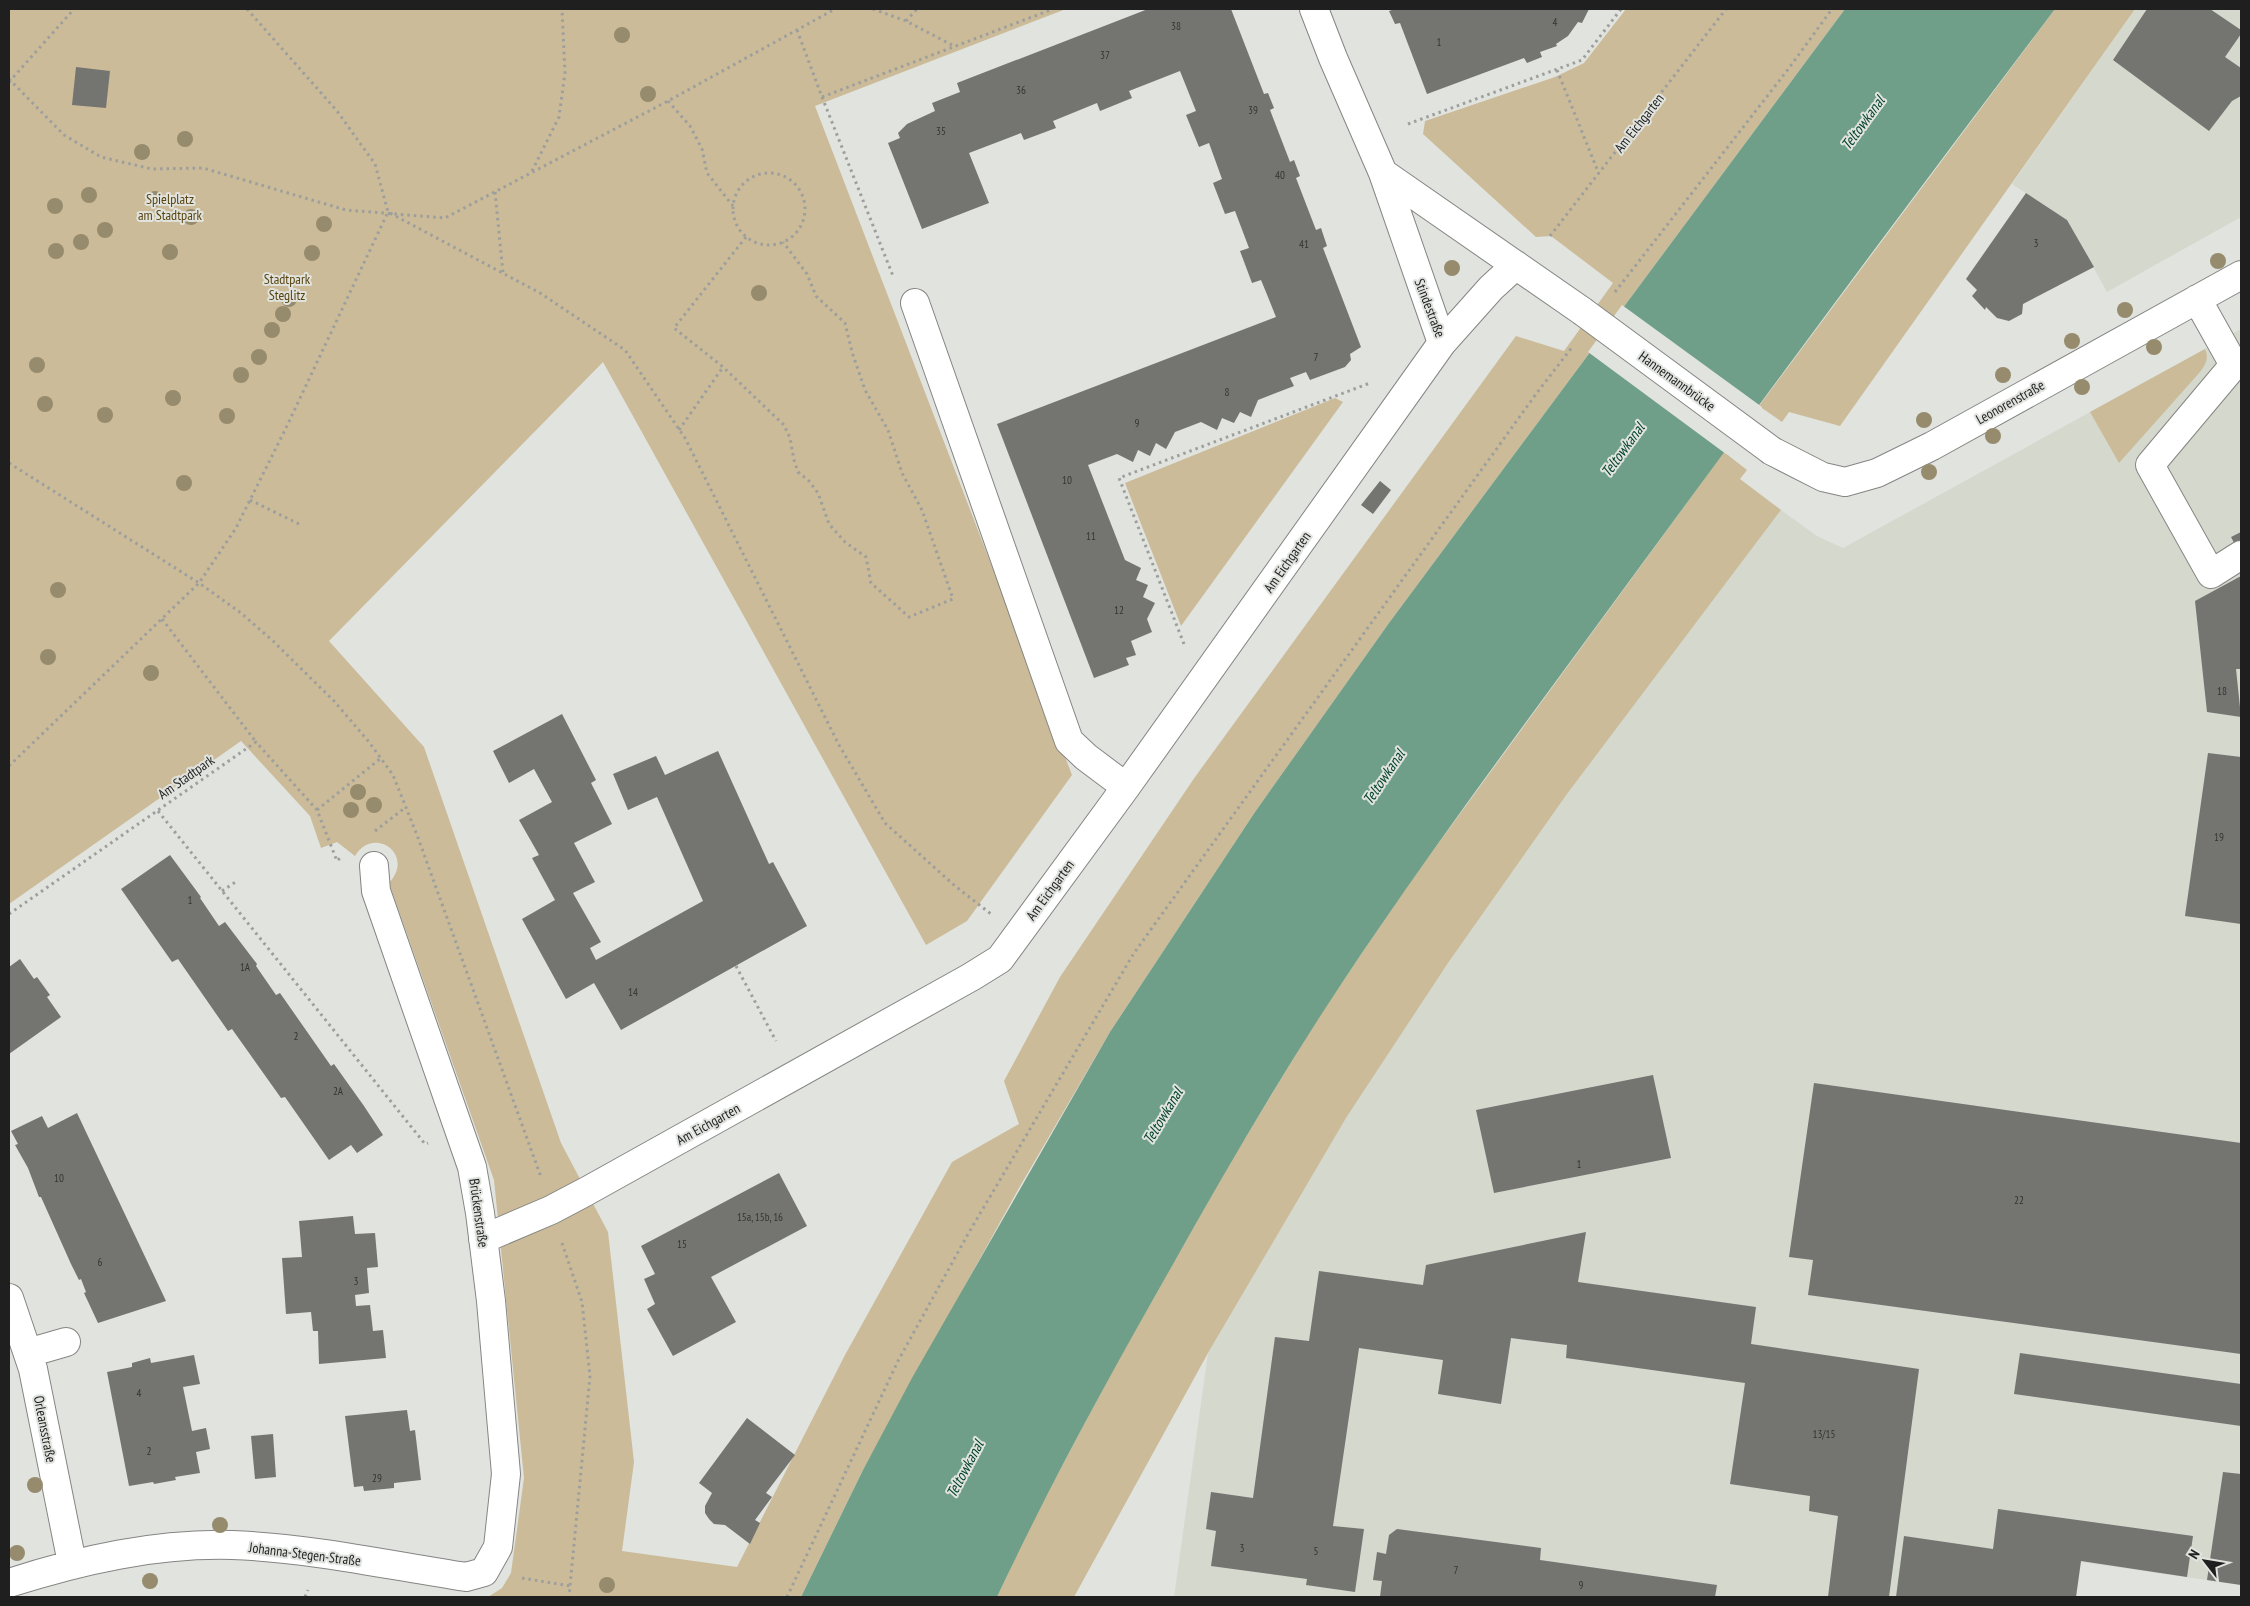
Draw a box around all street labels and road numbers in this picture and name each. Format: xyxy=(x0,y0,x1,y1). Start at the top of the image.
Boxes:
street label: Am Eichgarten xyxy=(1610,90,1668,156)
street label: Stindestraße xyxy=(1411,276,1449,340)
street label: Hannemannbrücke xyxy=(1635,347,1719,415)
street label: Leonorenstraße xyxy=(1973,376,2048,428)
street label: Am Eichgarten xyxy=(1259,528,1315,596)
street label: Am Stadtpark xyxy=(154,751,218,803)
street label: Am Eichgarten xyxy=(1022,856,1078,924)
street label: Am Eichgarten xyxy=(673,1099,743,1149)
street label: Brückenstraße xyxy=(465,1177,493,1249)
street label: Orleansstraße xyxy=(30,1394,60,1464)
street label: Johanna-Stegen-Straße xyxy=(247,1538,362,1570)

